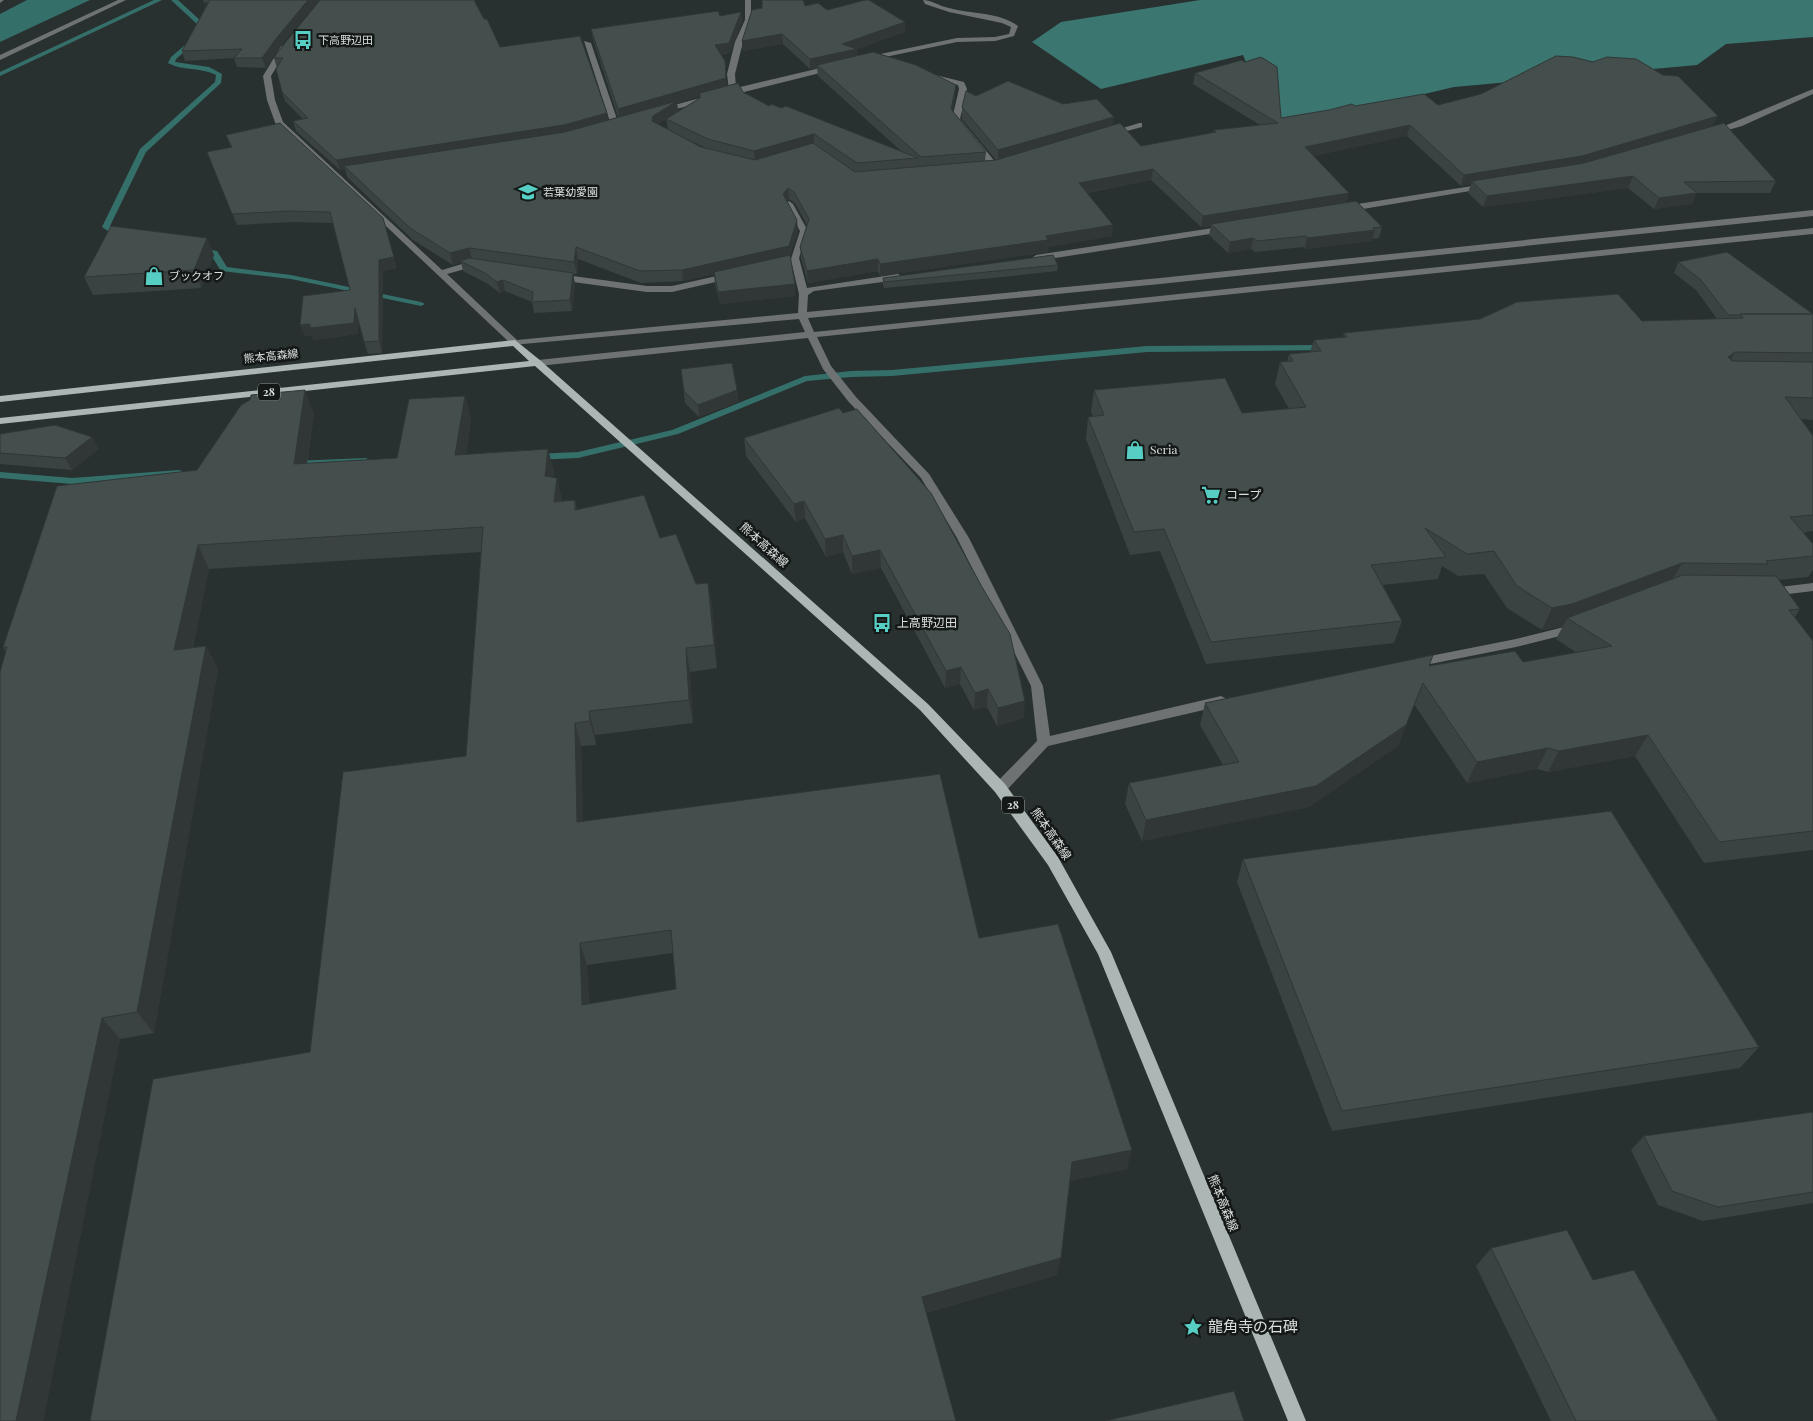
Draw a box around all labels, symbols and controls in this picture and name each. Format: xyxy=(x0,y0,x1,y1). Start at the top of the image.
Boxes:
bus stop icon: 下高野辺田 xyxy=(292,29,314,51)
place label: 下高野辺田 xyxy=(318,32,373,47)
school or university icon: 若葉幼愛園 xyxy=(517,181,539,203)
place label: 若葉幼愛園 xyxy=(543,184,598,199)
shop icon: ブックオフ xyxy=(143,265,165,287)
place label: ブックオフ xyxy=(169,268,224,283)
street label: 熊本高森線 xyxy=(243,345,299,366)
road number: 28 xyxy=(258,384,280,401)
shop icon: Seria xyxy=(1124,439,1146,461)
place label: Seria xyxy=(1150,441,1177,457)
supermarket icon: コープ xyxy=(1200,484,1222,506)
place label: コープ xyxy=(1226,486,1261,502)
street label: 熊本高森線 xyxy=(737,518,792,570)
bus stop icon: 上高野辺田 xyxy=(871,612,893,634)
place label: 上高野辺田 xyxy=(897,614,957,630)
road number: 28 xyxy=(1002,796,1024,814)
street label: 熊本高森線 xyxy=(1028,804,1076,863)
street label: 熊本高森線 xyxy=(1205,1172,1243,1233)
place icon: 龍角寺の石碑 xyxy=(1182,1316,1204,1338)
place label: 龍角寺の石碑 xyxy=(1208,1316,1298,1336)

